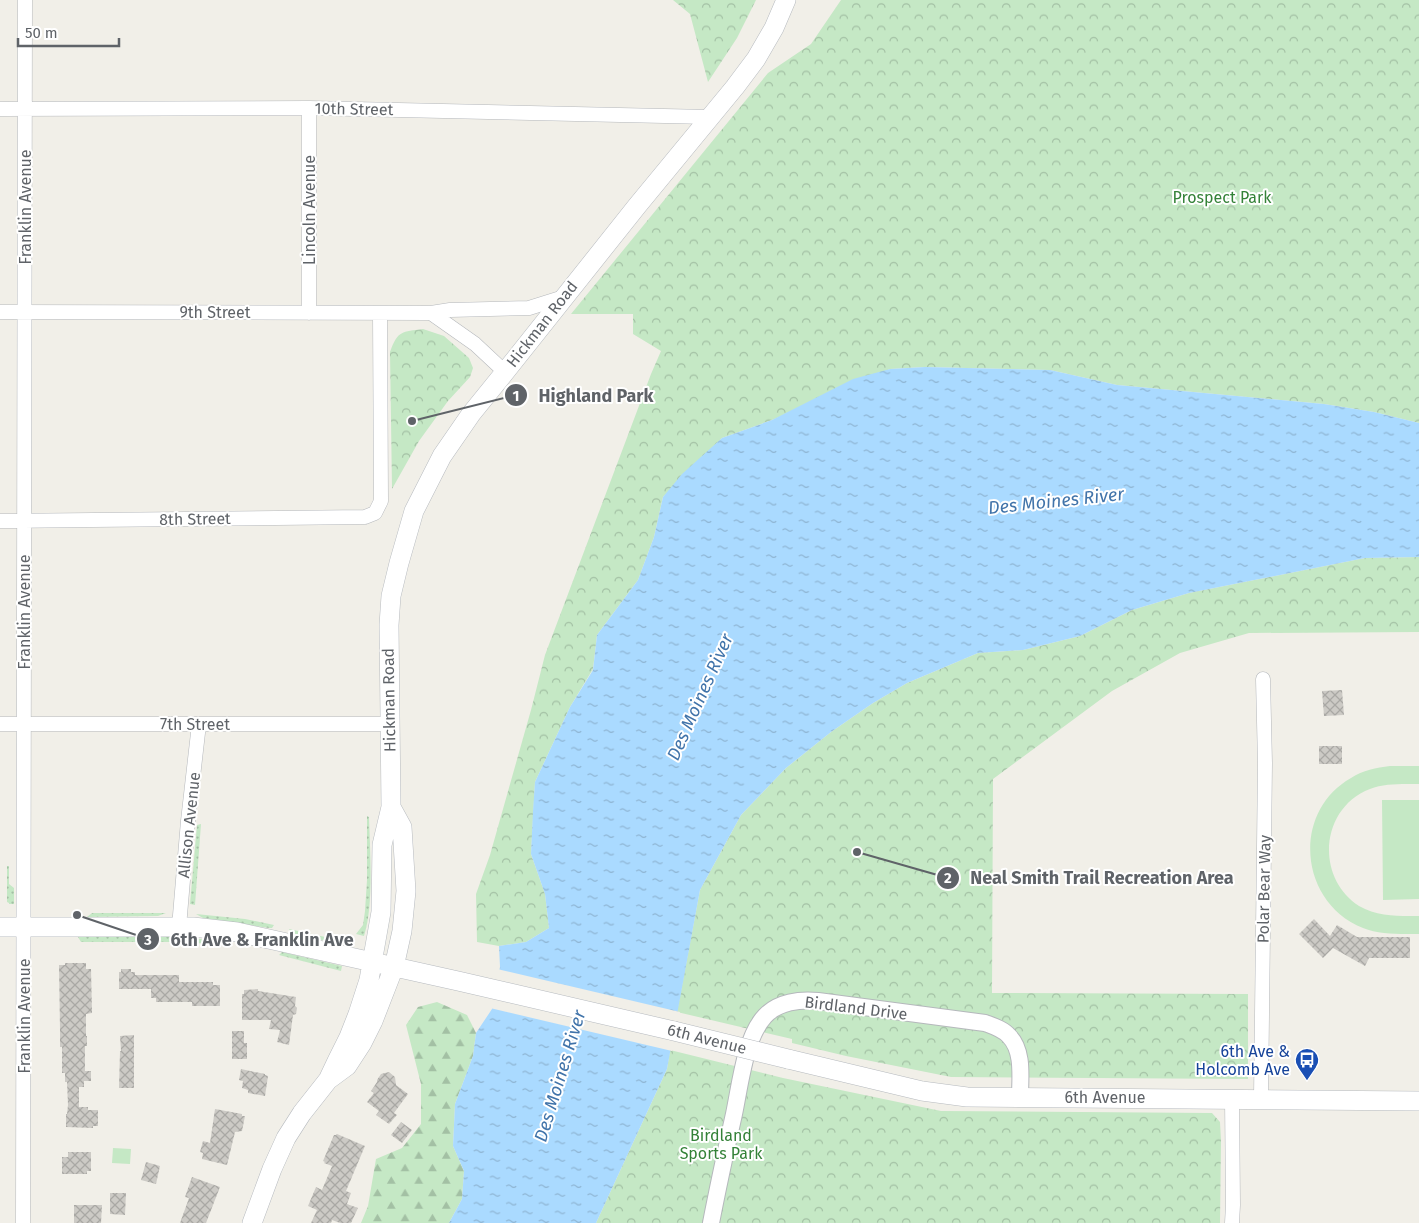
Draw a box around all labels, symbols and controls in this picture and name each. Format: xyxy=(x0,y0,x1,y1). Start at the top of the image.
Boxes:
scale bar xyxy=(18,15,119,47)
text: 50 m xyxy=(25,24,58,42)
street label: 10th Street xyxy=(315,99,394,119)
street label: Franklin Avenue xyxy=(16,149,35,265)
street label: Lincoln Avenue xyxy=(300,155,319,265)
park label: Prospect Park xyxy=(1173,188,1272,207)
street label: Hickman Road xyxy=(502,277,582,371)
street label: 9th Street xyxy=(179,303,251,322)
callout: Highland Park xyxy=(504,379,664,412)
text: Highland Park xyxy=(539,385,654,407)
text: 1 xyxy=(513,387,519,405)
water label: Des Moines River xyxy=(987,483,1126,519)
street label: 8th Street xyxy=(159,509,231,529)
street label: Franklin Avenue xyxy=(15,554,34,670)
water label: Des Moines River xyxy=(662,629,738,764)
street label: Hickman Road xyxy=(379,648,399,752)
street label: 7th Street xyxy=(160,715,230,734)
street label: Allison Avenue xyxy=(174,771,204,879)
street label: Polar Bear Way xyxy=(1254,835,1274,943)
callout: Neal Smith Trail Recreation Area xyxy=(936,862,1244,895)
text: Neal Smith Trail Recreation Area xyxy=(970,867,1234,889)
text: 2 xyxy=(944,869,952,887)
callout: 6th Ave & Franklin Ave xyxy=(135,923,364,956)
text: 6th Ave & Franklin Ave xyxy=(170,929,354,951)
text: 3 xyxy=(143,931,152,949)
street label: Franklin Avenue xyxy=(15,958,34,1074)
street label: Birdland Drive xyxy=(803,992,909,1024)
water label: Des Moines River xyxy=(530,1006,591,1144)
street label: 6th Avenue xyxy=(665,1020,749,1058)
place label: 6th Ave & Holcomb Ave xyxy=(1195,1042,1290,1079)
bus stop icon: 6th Ave & Holcomb Ave xyxy=(1294,1047,1320,1081)
street label: 6th Avenue xyxy=(1064,1088,1146,1107)
park label: Birdland Sports Park xyxy=(680,1126,763,1163)

